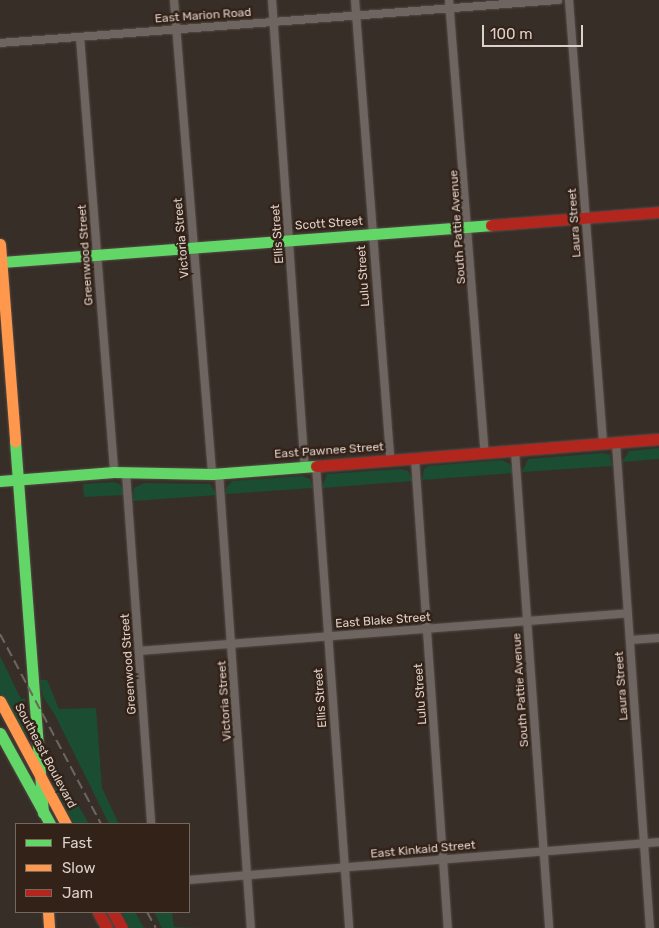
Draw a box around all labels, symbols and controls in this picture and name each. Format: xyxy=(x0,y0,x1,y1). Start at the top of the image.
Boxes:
street label: East Marion Road xyxy=(154,5,252,27)
scale bar xyxy=(484,15,585,47)
text: 100 m xyxy=(490,25,532,43)
street label: South Pattie Avenue xyxy=(447,169,469,285)
street label: Laura Street xyxy=(565,188,585,258)
street label: Victoria Street xyxy=(171,197,193,279)
street label: Greenwood Street xyxy=(75,204,97,306)
street label: Ellis Street xyxy=(269,204,287,264)
street label: Scott Street xyxy=(295,214,363,234)
street label: Lulu Street xyxy=(355,245,373,307)
street label: East Pawnee Street xyxy=(274,440,384,462)
street label: East Blake Street xyxy=(335,610,431,632)
street label: Greenwood Street xyxy=(118,613,140,715)
street label: South Pattie Avenue xyxy=(510,632,532,748)
street label: Laura Street xyxy=(612,651,632,721)
street label: Victoria Street xyxy=(215,660,235,742)
street label: Lulu Street xyxy=(412,663,430,725)
street label: Ellis Street xyxy=(312,668,330,728)
street label: Southeast Boulevard xyxy=(11,701,79,811)
legend xyxy=(15,823,190,913)
text: Fast xyxy=(62,834,92,852)
street label: East Kinkaid Street xyxy=(370,838,476,862)
text: Slow xyxy=(62,859,95,877)
text: Jam xyxy=(62,884,93,902)

